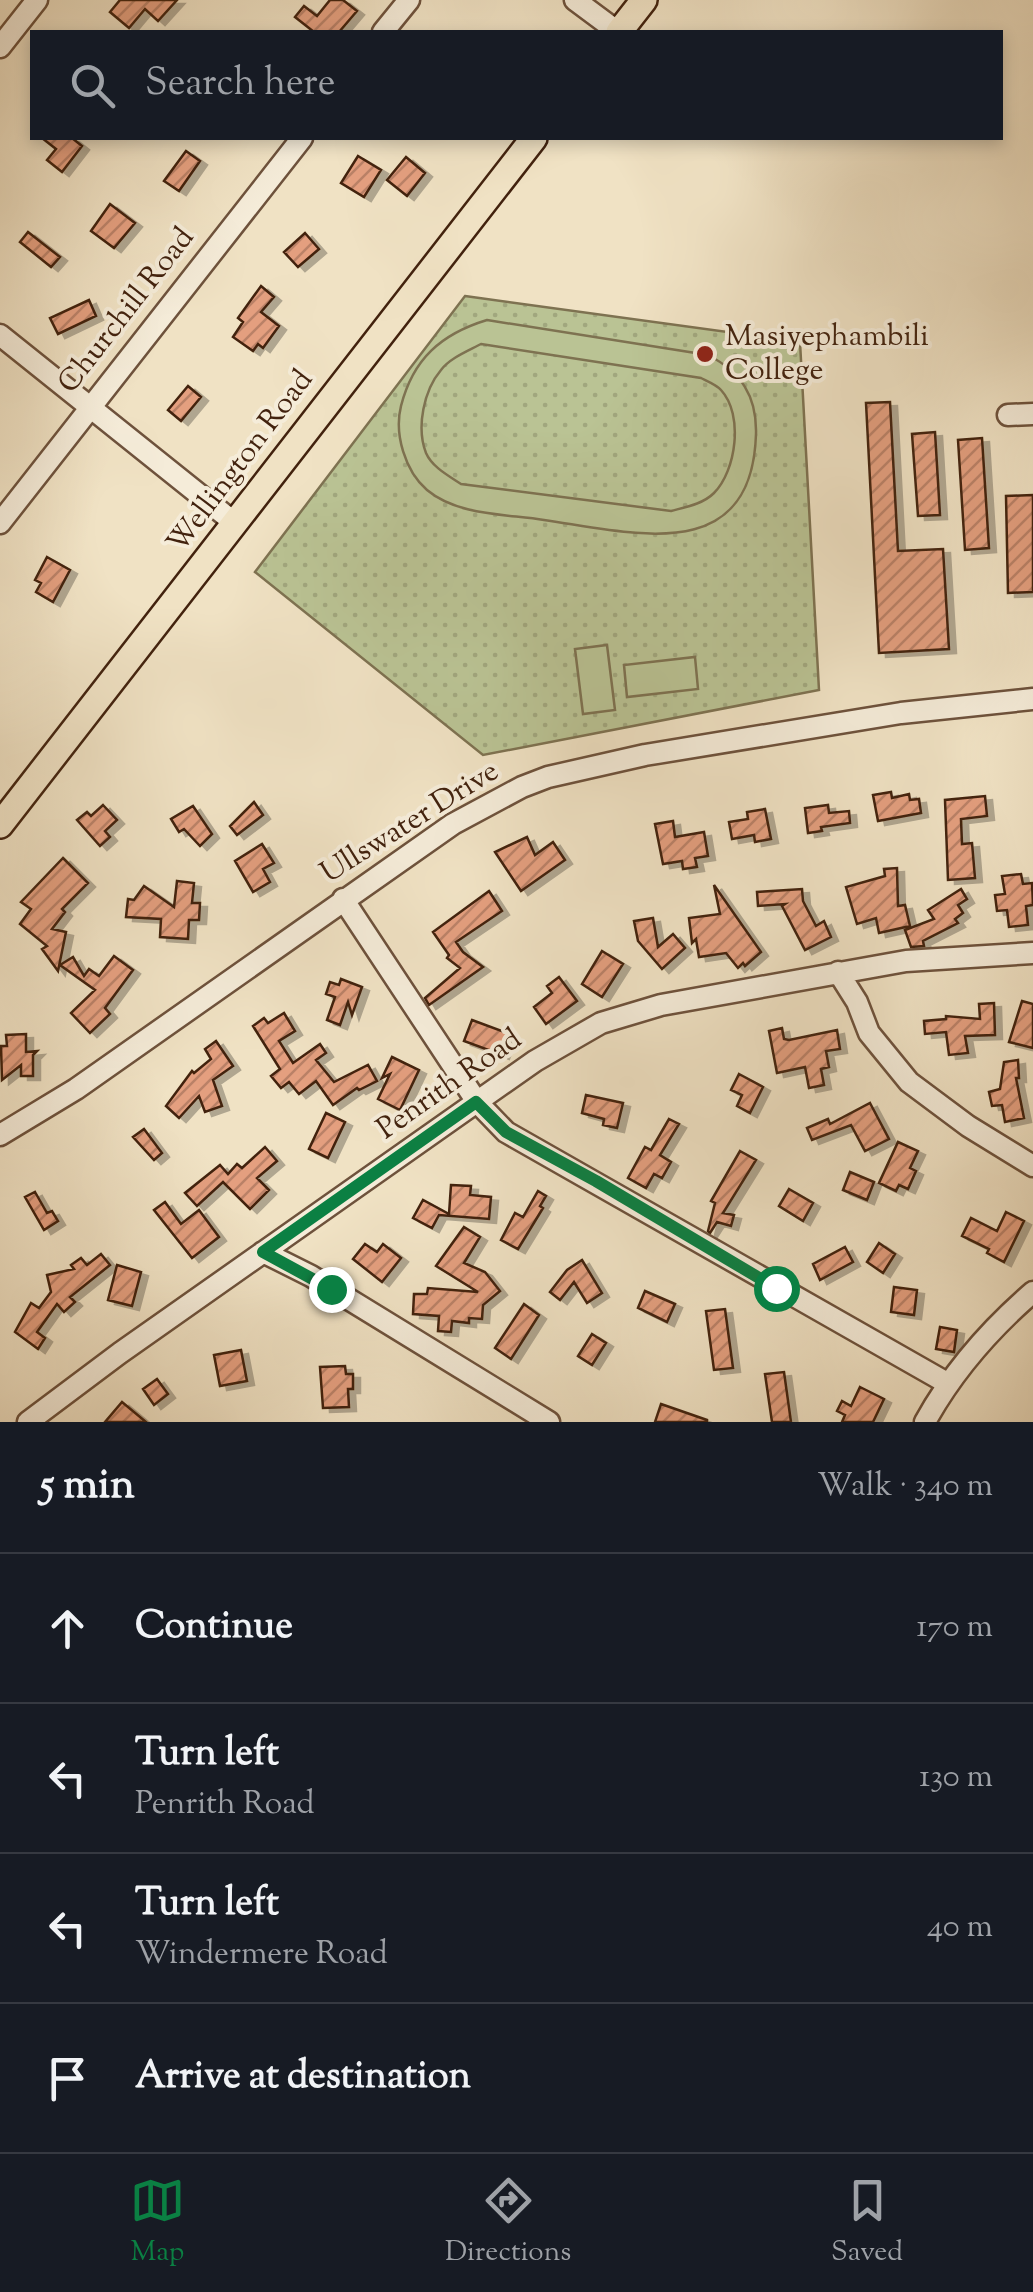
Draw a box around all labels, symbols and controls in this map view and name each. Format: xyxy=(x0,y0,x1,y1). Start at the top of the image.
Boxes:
search box xyxy=(30,30,1003,140)
icon: search xyxy=(65,58,120,113)
text: Search here xyxy=(145,58,336,112)
street label: Churchill Road xyxy=(48,219,206,403)
place label: Masiyephambili College xyxy=(725,316,929,393)
marker: Masiyephambili College xyxy=(694,343,716,365)
street label: Wellington Road xyxy=(158,361,324,563)
street label: Ullswater Drive xyxy=(313,751,507,895)
street label: Penrith Road xyxy=(369,1019,531,1151)
route start xyxy=(754,1266,800,1312)
route end xyxy=(309,1267,355,1313)
text: 5 min xyxy=(40,1457,135,1517)
text: Walk · 340 m xyxy=(817,1464,993,1510)
icon: ahead xyxy=(40,1601,95,1656)
text: Continue xyxy=(135,1601,293,1655)
text: 170 m xyxy=(916,1605,993,1651)
text: Turn left xyxy=(135,1728,279,1782)
icon: left xyxy=(40,1751,95,1806)
text: 130 m xyxy=(919,1755,993,1801)
text: Penrith Road xyxy=(135,1782,315,1828)
text: Turn left xyxy=(135,1878,279,1932)
icon: left xyxy=(40,1901,95,1956)
text: 40 m xyxy=(927,1905,993,1951)
text: Windermere Road xyxy=(135,1932,388,1978)
icon: arrive xyxy=(40,2051,95,2106)
text: Arrive at destination xyxy=(135,2051,471,2105)
tab: Map xyxy=(130,2173,185,2273)
tab: Directions xyxy=(445,2173,571,2273)
tab: Saved xyxy=(831,2173,903,2273)

